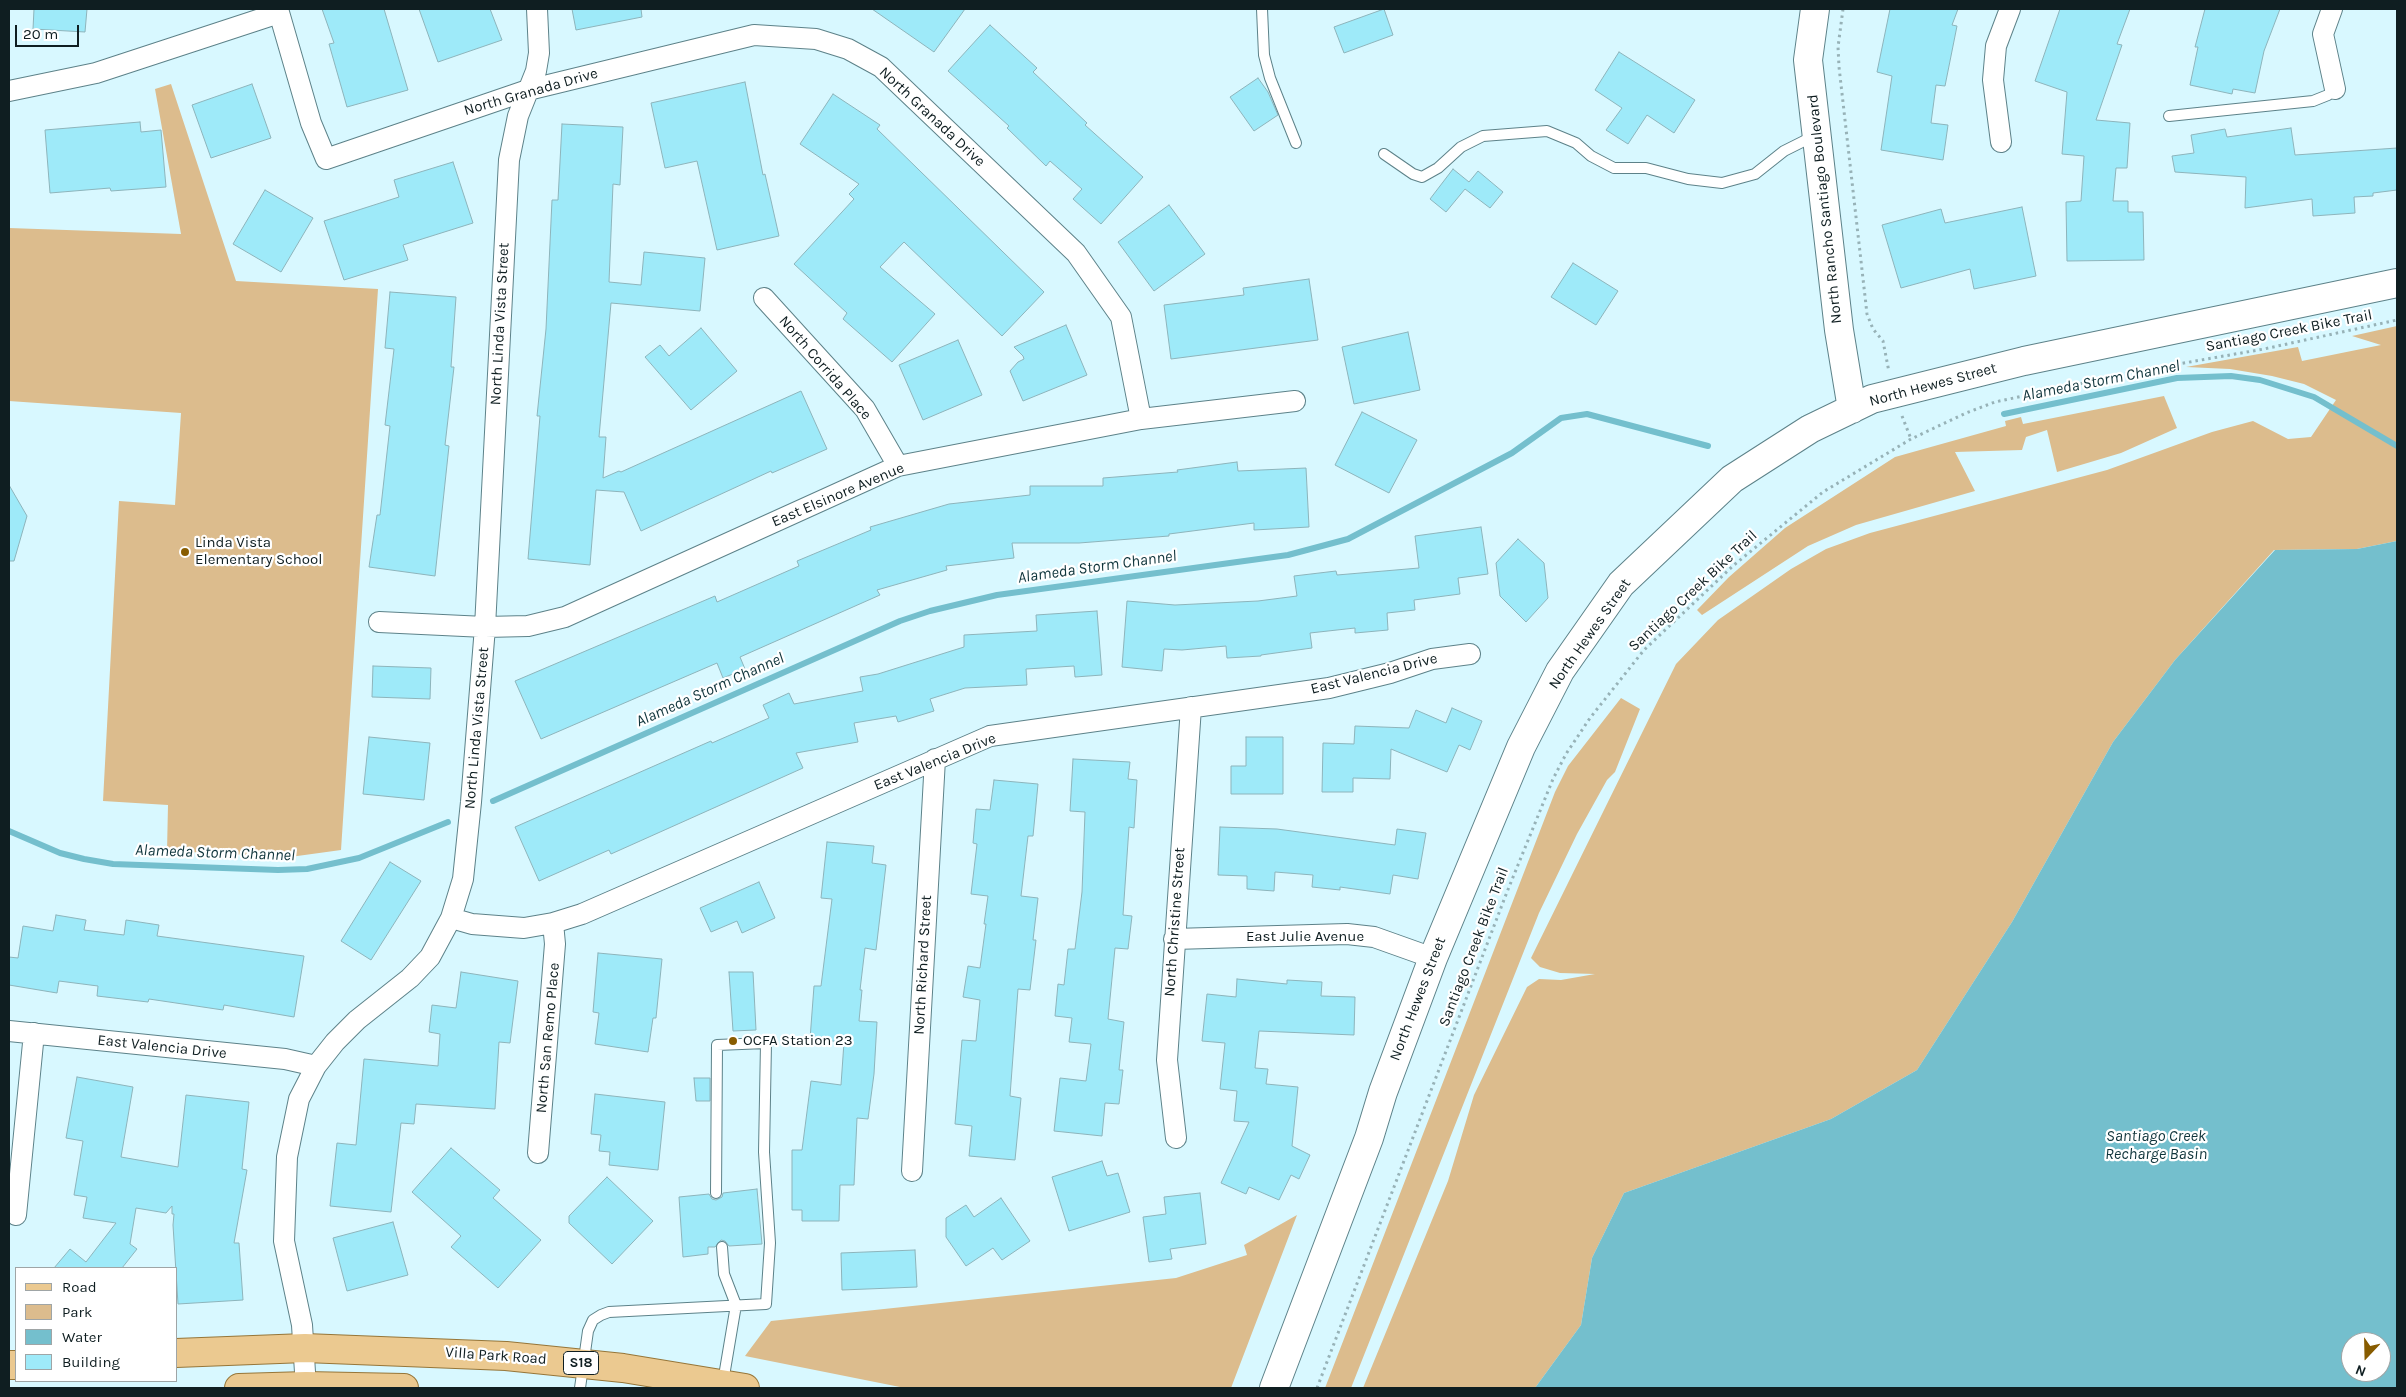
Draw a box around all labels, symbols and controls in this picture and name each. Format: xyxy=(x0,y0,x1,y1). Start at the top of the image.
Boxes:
scale bar xyxy=(18,15,81,47)
text: 20 m xyxy=(23,25,58,43)
street label: North Granada Drive xyxy=(875,63,989,171)
street label: North Granada Drive xyxy=(462,64,600,120)
street label: North Rancho Santiago Boulevard xyxy=(1804,93,1846,325)
street label: North Linda Vista Street xyxy=(487,242,513,406)
street label: Santiago Creek Bike Trail xyxy=(2204,306,2374,356)
street label: North Corrida Place xyxy=(775,312,875,424)
water label: Alameda Storm Channel xyxy=(2021,356,2181,406)
street label: North Hewes Street xyxy=(1867,359,1999,411)
street label: East Elsinore Avenue xyxy=(769,459,907,531)
street label: Santiago Creek Bike Trail xyxy=(1625,527,1761,655)
place label: Linda Vista Elementary School xyxy=(195,534,322,569)
marker: Linda Vista Elementary School xyxy=(179,546,191,558)
water label: Alameda Storm Channel xyxy=(1016,546,1178,588)
street label: North Hewes Street xyxy=(1545,575,1635,693)
street label: North Linda Vista Street xyxy=(461,646,493,810)
water label: Alameda Storm Channel xyxy=(633,649,787,731)
street label: East Valencia Drive xyxy=(1309,650,1439,698)
street label: East Valencia Drive xyxy=(871,729,999,795)
water label: Alameda Storm Channel xyxy=(135,841,295,865)
street label: North Christine Street xyxy=(1161,847,1189,997)
street label: Santiago Creek Bike Trail xyxy=(1435,865,1513,1029)
street label: North Richard Street xyxy=(910,895,936,1035)
street label: East Julie Avenue xyxy=(1246,928,1364,946)
street label: North Hewes Street xyxy=(1386,935,1450,1063)
street label: North San Remo Place xyxy=(532,962,564,1114)
street label: East Valencia Drive xyxy=(96,1031,228,1063)
place label: OCFA Station 23 xyxy=(743,1032,852,1050)
marker: OCFA Station 23 xyxy=(727,1035,739,1047)
water label: Santiago Creek Recharge Basin xyxy=(2105,1126,2207,1164)
legend xyxy=(15,1267,178,1382)
text: Road xyxy=(62,1278,97,1296)
text: Park xyxy=(62,1303,92,1321)
text: Water xyxy=(62,1328,102,1346)
north arrow xyxy=(2341,1332,2391,1382)
street label: Villa Park Road xyxy=(445,1343,547,1369)
road number: S18 xyxy=(564,1352,598,1375)
text: Building xyxy=(62,1353,120,1371)
text: N xyxy=(2353,1361,2369,1380)

